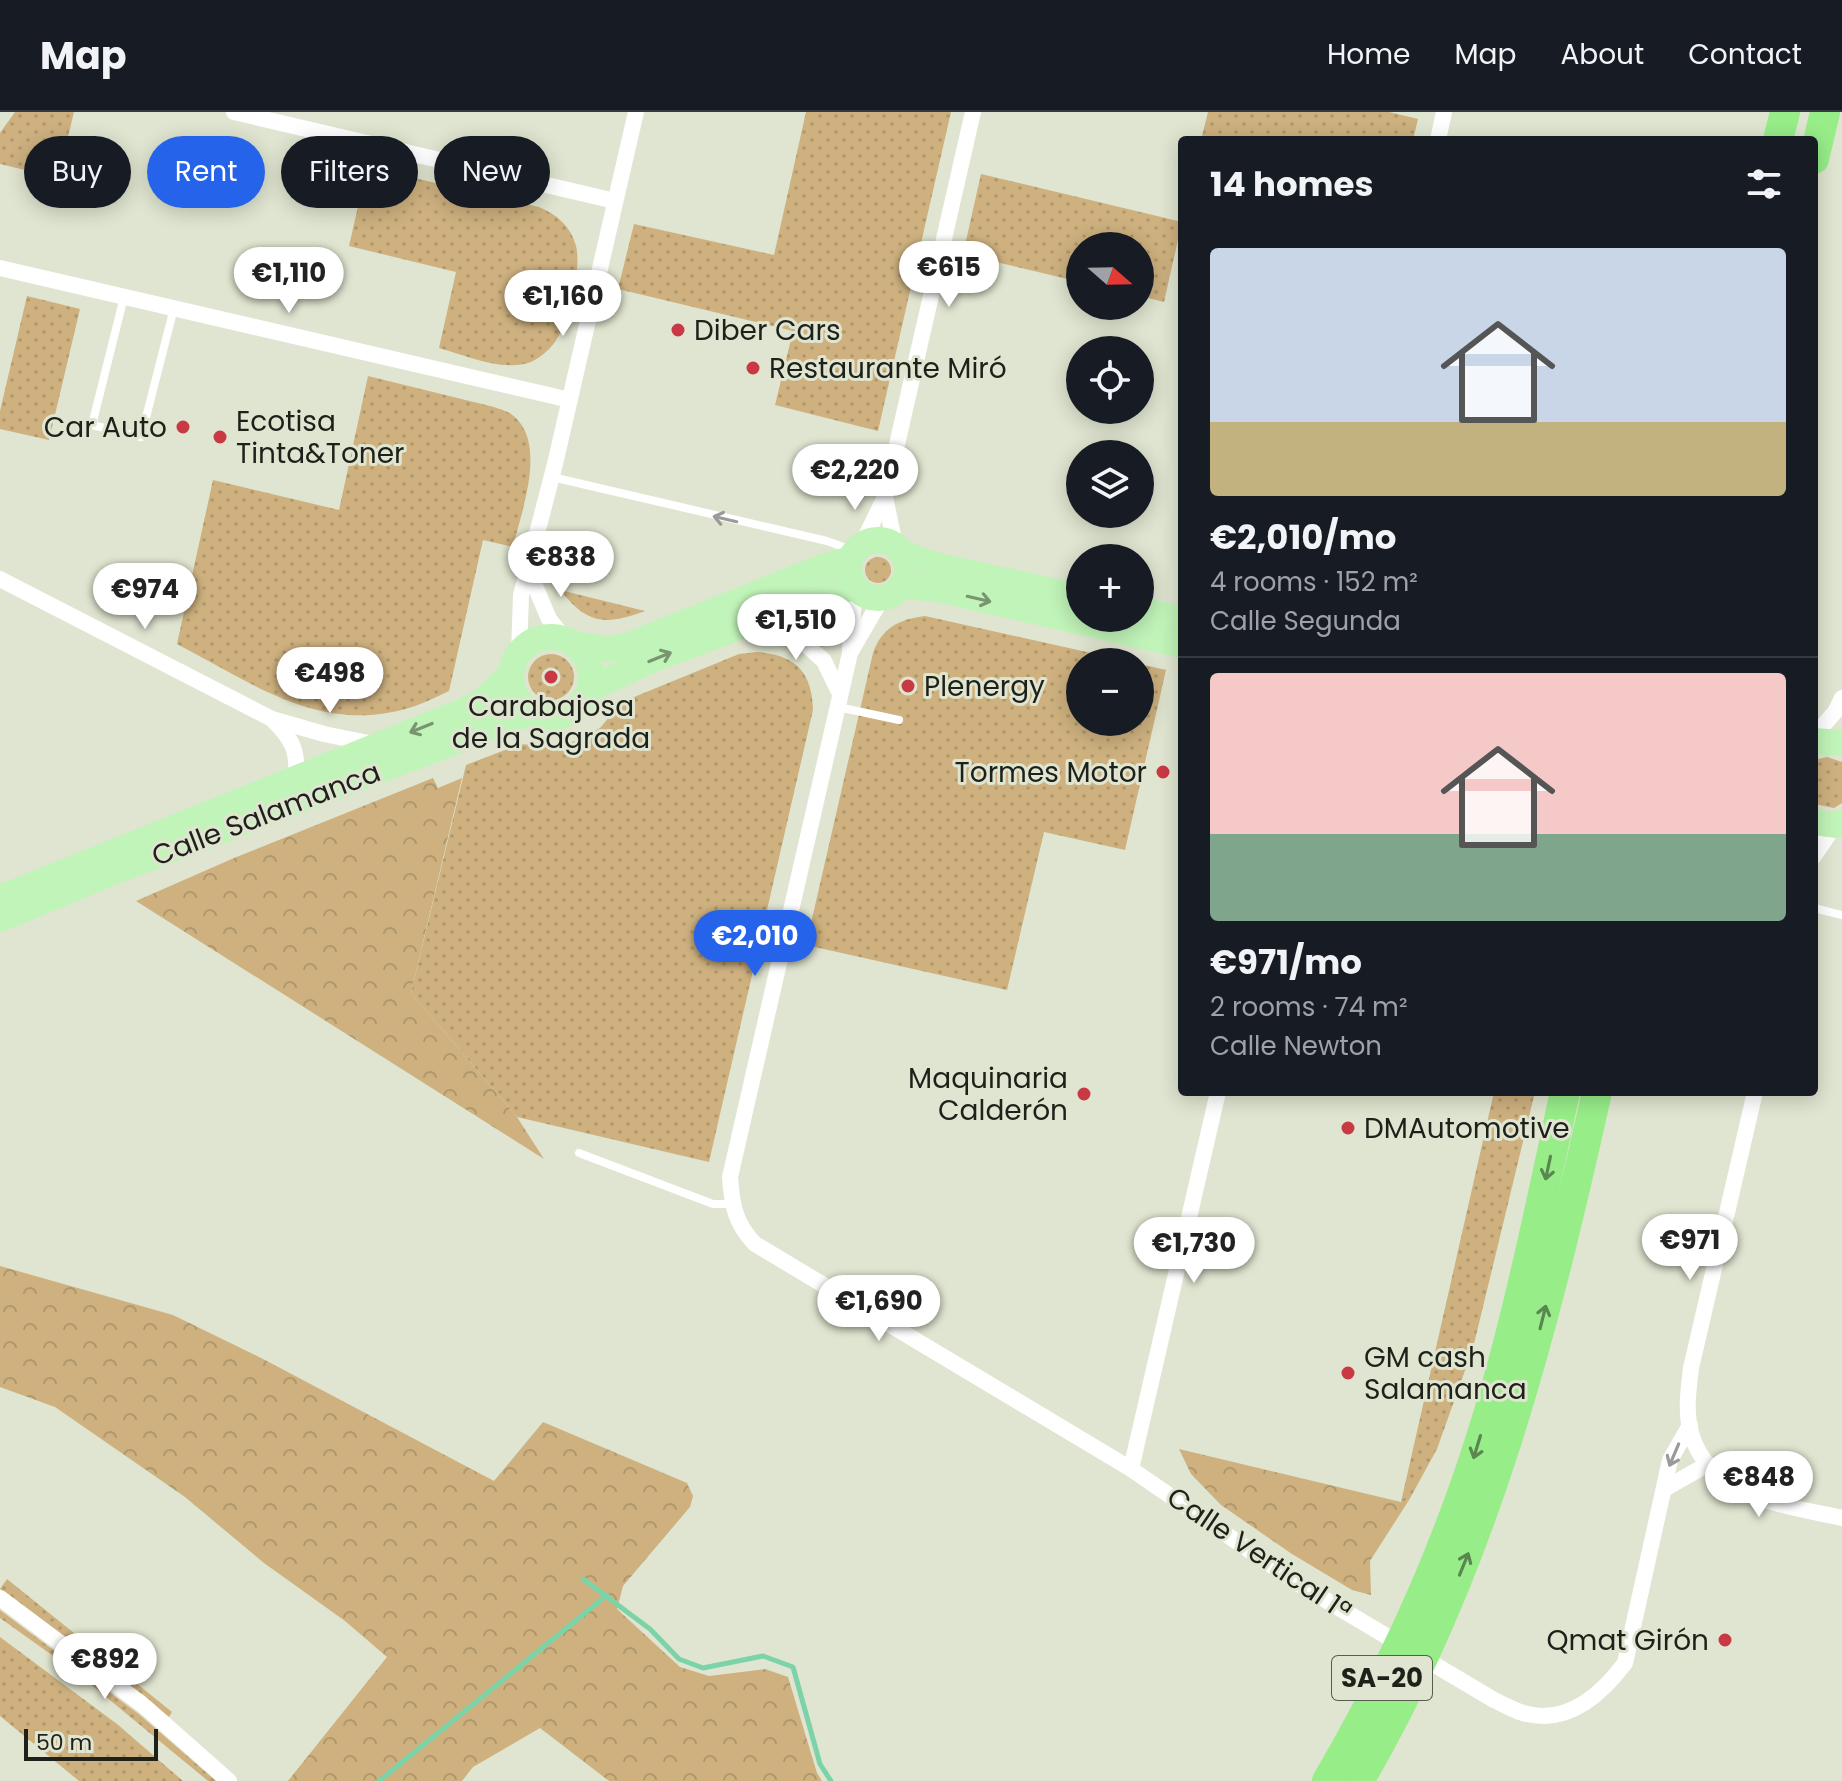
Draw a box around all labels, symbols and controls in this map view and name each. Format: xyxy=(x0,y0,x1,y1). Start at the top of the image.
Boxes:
text: Map xyxy=(40,29,127,82)
text: Home xyxy=(1327,35,1410,74)
text: Map xyxy=(1454,35,1516,74)
text: About xyxy=(1560,35,1644,74)
text: Contact xyxy=(1688,35,1802,74)
chip: Buy xyxy=(24,136,131,208)
chip: Rent xyxy=(147,136,265,208)
chip: Filters xyxy=(281,136,418,208)
chip: New xyxy=(434,136,550,208)
text: 14 homes xyxy=(1210,160,1374,208)
icon: filters xyxy=(1742,162,1786,206)
north arrow xyxy=(1066,232,1154,320)
map controls xyxy=(1066,232,1154,736)
pin: €615 xyxy=(902,241,996,309)
pin: €1,110 xyxy=(224,247,354,315)
text: €615 xyxy=(917,249,981,285)
text: €1,110 xyxy=(252,255,326,291)
pin: €1,160 xyxy=(498,270,628,338)
text: €1,160 xyxy=(522,278,604,314)
icon: home xyxy=(1426,300,1570,444)
place label: Diber Cars xyxy=(694,311,841,350)
marker: Diber Cars xyxy=(669,321,687,339)
button: locate xyxy=(1066,336,1154,424)
place label: Restaurante Miró xyxy=(769,349,1007,388)
marker: Restaurante Miró xyxy=(744,359,762,377)
place label: Ecotisa Tinta&Toner xyxy=(236,402,405,473)
place label: Car Auto xyxy=(44,408,167,447)
marker: Car Auto xyxy=(174,418,192,436)
marker: Ecotisa Tinta&Toner xyxy=(211,428,229,446)
button: layers xyxy=(1066,440,1154,528)
pin: €2,220 xyxy=(790,444,920,512)
text: €2,220 xyxy=(810,452,900,488)
one-way arrow xyxy=(713,511,739,526)
text: €2,010/mo xyxy=(1210,513,1396,561)
pin: €838 xyxy=(514,531,608,599)
text: €838 xyxy=(526,539,596,575)
button: + xyxy=(1066,544,1154,632)
pin: €974 xyxy=(98,563,192,631)
text: 4 rooms · 152 m² xyxy=(1210,564,1418,600)
text: €974 xyxy=(111,571,179,607)
one-way arrow xyxy=(965,592,991,607)
pin: €1,510 xyxy=(731,594,861,662)
text: €1,510 xyxy=(755,602,837,638)
text: Calle Segunda xyxy=(1210,603,1401,639)
pin: €498 xyxy=(283,647,377,715)
button: − xyxy=(1066,648,1154,736)
one-way arrow xyxy=(647,649,672,663)
text: €498 xyxy=(294,655,366,691)
place label: Plenergy xyxy=(924,667,1045,706)
marker: Carabajosa de la Sagrada xyxy=(542,668,560,686)
marker: Plenergy xyxy=(899,677,917,695)
place label: Carabajosa de la Sagrada xyxy=(452,687,650,758)
one-way arrow xyxy=(409,722,434,736)
icon: home xyxy=(1426,725,1570,869)
street label: Calle Salamanca xyxy=(146,752,386,876)
place label: Tormes Motor xyxy=(955,753,1147,792)
marker: Tormes Motor xyxy=(1154,763,1172,781)
pin: €2,010 xyxy=(690,910,820,978)
text: €2,010 xyxy=(712,918,798,954)
text: €971/mo xyxy=(1210,938,1362,986)
text: 2 rooms · 74 m² xyxy=(1210,989,1407,1025)
text: Calle Newton xyxy=(1210,1028,1382,1064)
place label: Maquinaria Calderón xyxy=(908,1059,1068,1130)
marker: Maquinaria Calderón xyxy=(1075,1085,1093,1103)
place label: DMAutomotive xyxy=(1364,1109,1570,1148)
marker: DMAutomotive xyxy=(1339,1119,1357,1137)
one-way arrow xyxy=(1540,1155,1555,1181)
pin: €971 xyxy=(1643,1214,1737,1282)
pin: €1,730 xyxy=(1129,1217,1259,1285)
text: €971 xyxy=(1660,1222,1720,1258)
text: €1,730 xyxy=(1152,1225,1236,1261)
pin: €1,690 xyxy=(814,1275,944,1343)
text: €1,690 xyxy=(835,1283,923,1319)
one-way arrow xyxy=(1536,1305,1551,1330)
place label: GM cash Salamanca xyxy=(1364,1338,1527,1409)
marker: GM cash Salamanca xyxy=(1339,1364,1357,1382)
one-way arrow xyxy=(1469,1434,1483,1459)
one-way arrow xyxy=(1666,1443,1681,1467)
pin: €848 xyxy=(1712,1451,1806,1519)
text: €848 xyxy=(1723,1459,1795,1495)
street label: Calle Vertical 1ª xyxy=(1159,1478,1359,1630)
one-way arrow xyxy=(1457,1552,1472,1577)
place label: Qmat Girón xyxy=(1547,1621,1709,1660)
marker: Qmat Girón xyxy=(1716,1631,1734,1649)
pin: €892 xyxy=(58,1633,152,1701)
text: €892 xyxy=(71,1641,139,1677)
road number: SA-20 xyxy=(1332,1656,1432,1700)
scale bar xyxy=(24,1725,158,1761)
text: 50 m xyxy=(36,1727,92,1758)

